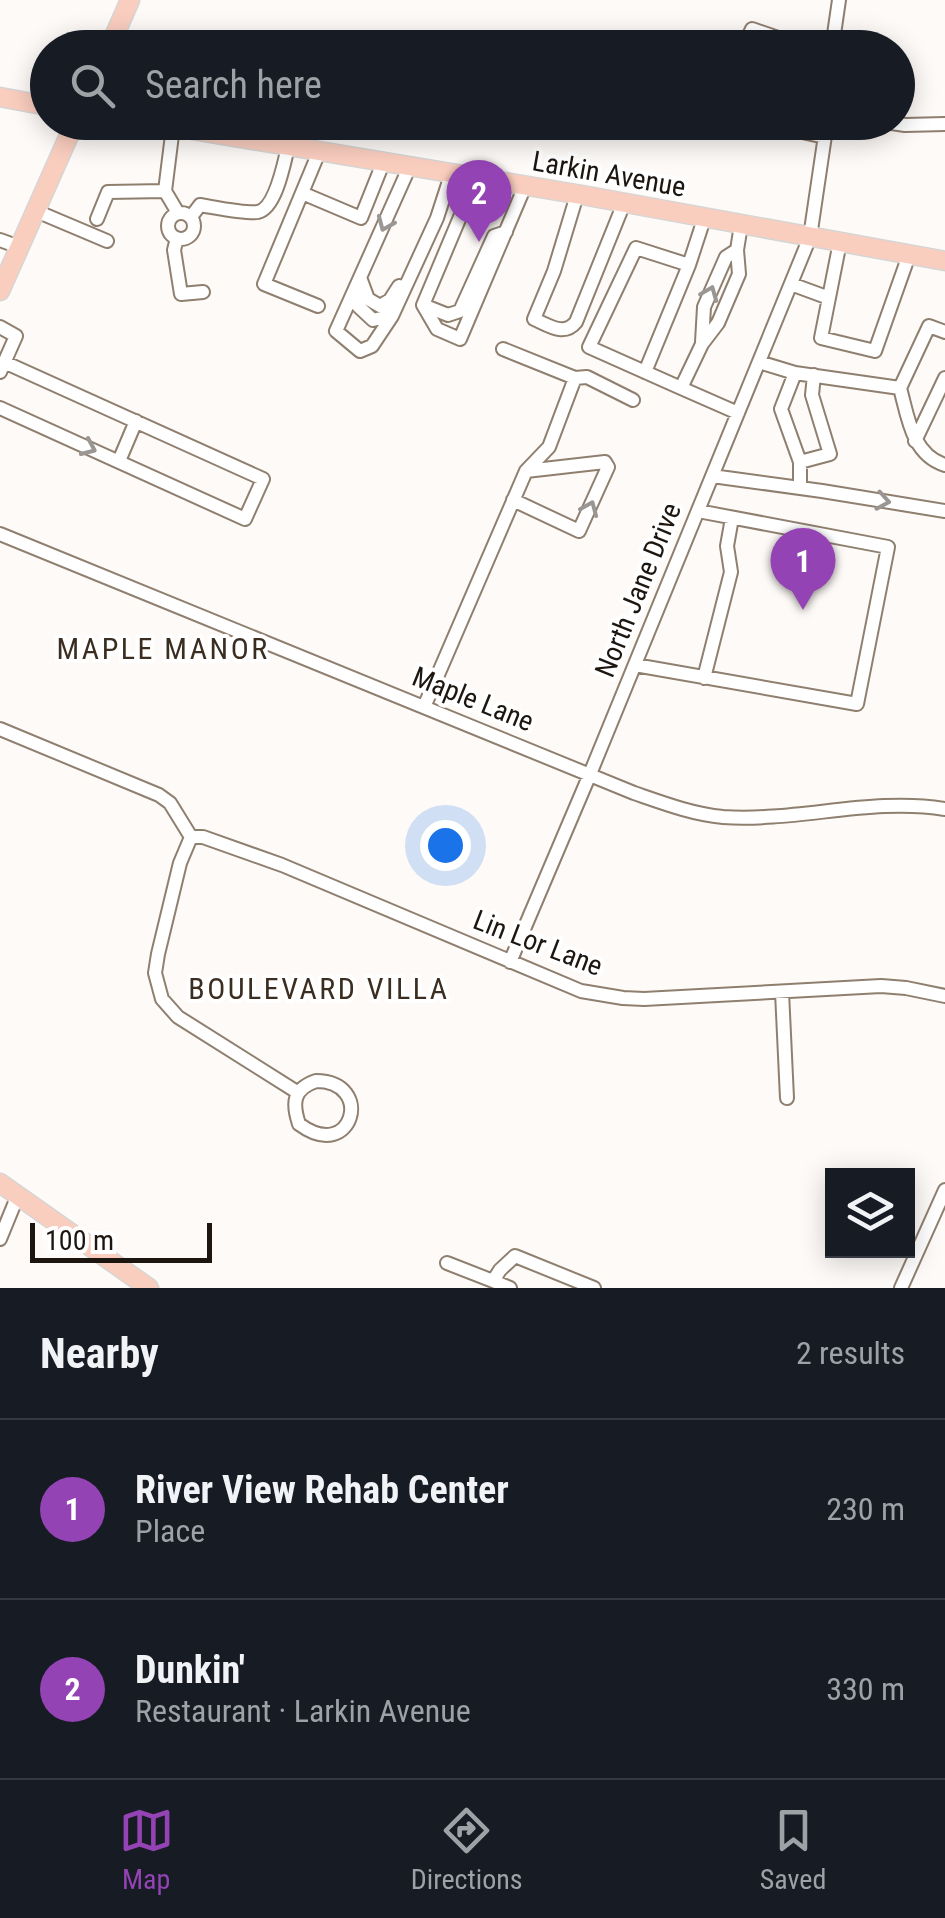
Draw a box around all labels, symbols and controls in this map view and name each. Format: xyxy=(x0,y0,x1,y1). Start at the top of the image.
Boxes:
search box xyxy=(30,30,915,140)
icon: search xyxy=(65,58,120,113)
text: Search here xyxy=(145,63,322,107)
street label: Larkin Avenue xyxy=(530,144,688,204)
pin: 2 xyxy=(446,160,512,242)
one-way arrow xyxy=(377,214,397,232)
one-way arrow xyxy=(699,286,719,303)
one-way arrow xyxy=(79,436,97,456)
one-way arrow xyxy=(875,490,892,511)
street label: North Jane Drive xyxy=(588,498,688,682)
one-way arrow xyxy=(578,501,598,519)
pin: 1 xyxy=(770,528,836,610)
district label: MAPLE MANOR xyxy=(56,631,270,666)
street label: Maple Lane xyxy=(408,660,538,738)
your location xyxy=(420,820,471,871)
street label: Lin Lor Lane xyxy=(469,903,607,983)
district label: BOULEVARD VILLA xyxy=(188,971,450,1006)
map controls xyxy=(825,1168,915,1258)
button: layers xyxy=(825,1168,915,1258)
scale bar xyxy=(30,1218,212,1262)
text: 100 m xyxy=(45,1224,114,1257)
text: Nearby xyxy=(40,1329,159,1378)
text: 2 results xyxy=(796,1334,905,1372)
text: River View Rehab Center xyxy=(135,1468,509,1512)
text: 1 xyxy=(64,1490,81,1528)
text: 230 m xyxy=(826,1490,905,1528)
text: Place xyxy=(135,1512,205,1550)
text: Dunkin' xyxy=(135,1648,245,1692)
text: 2 xyxy=(64,1670,81,1708)
text: 330 m xyxy=(826,1670,905,1708)
text: Restaurant · Larkin Avenue xyxy=(135,1692,471,1730)
tab: Map xyxy=(119,1803,174,1896)
tab: Directions xyxy=(411,1803,523,1896)
tab: Saved xyxy=(760,1803,826,1896)

